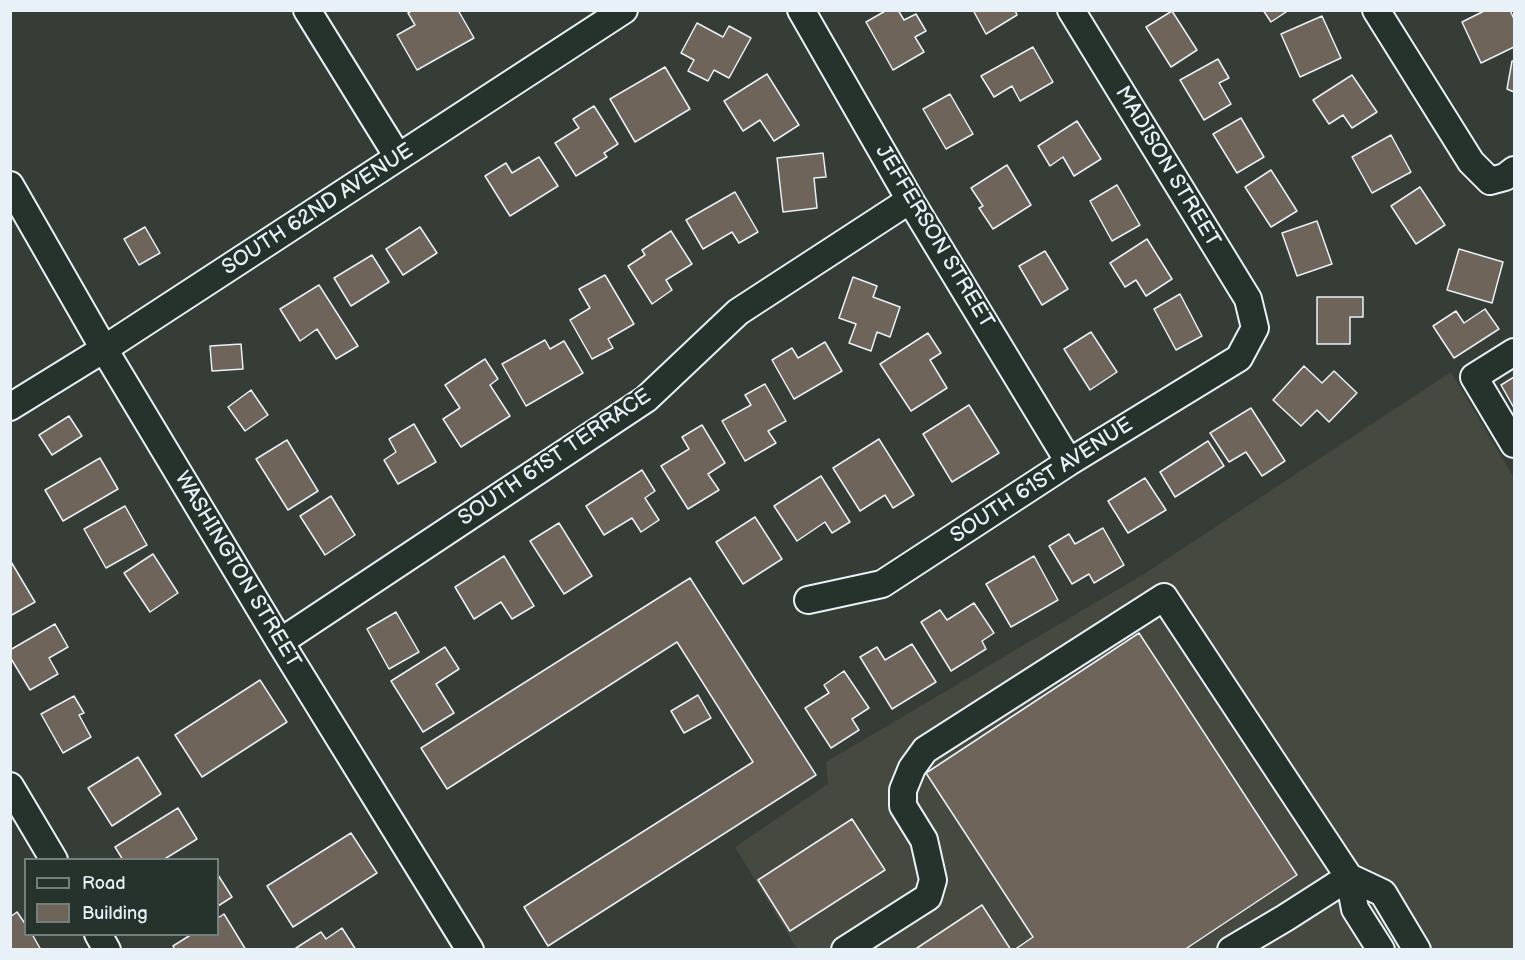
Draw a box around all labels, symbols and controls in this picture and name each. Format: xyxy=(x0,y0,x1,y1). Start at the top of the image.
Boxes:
street label: MADISON STREET xyxy=(1109,82,1225,252)
street label: SOUTH 62ND AVENUE xyxy=(218,139,418,281)
street label: JEFFERSON STREET xyxy=(869,141,999,333)
street label: SOUTH 61ST TERRACE xyxy=(454,384,656,532)
street label: SOUTH 61ST AVENUE xyxy=(946,413,1138,549)
street label: WASHINGTON STREET xyxy=(168,467,306,673)
legend xyxy=(24,858,219,936)
text: Road xyxy=(82,873,126,894)
text: Building xyxy=(82,903,148,924)

